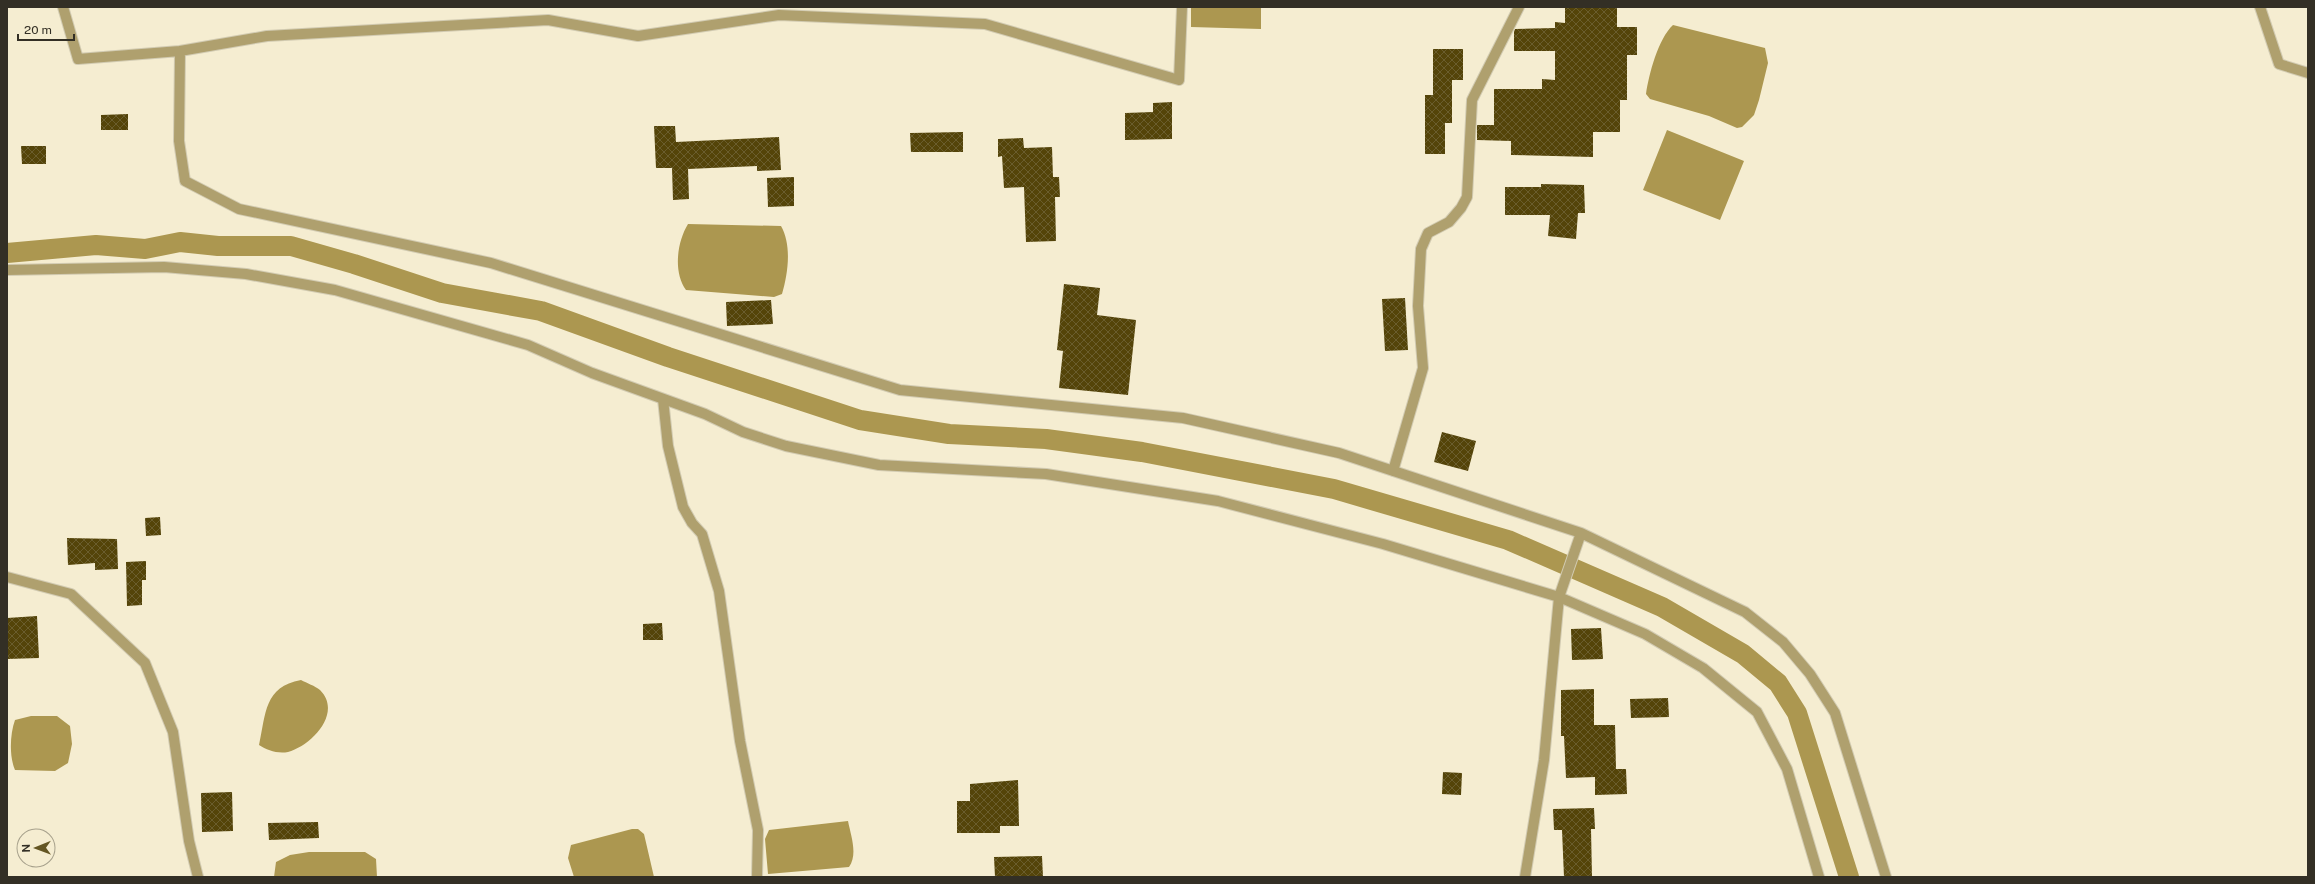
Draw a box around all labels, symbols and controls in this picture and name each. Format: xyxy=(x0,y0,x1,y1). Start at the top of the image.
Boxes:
scale bar xyxy=(18,16,74,42)
text: 20 m xyxy=(24,23,52,37)
north arrow xyxy=(16,828,56,868)
text: N xyxy=(20,844,32,853)

